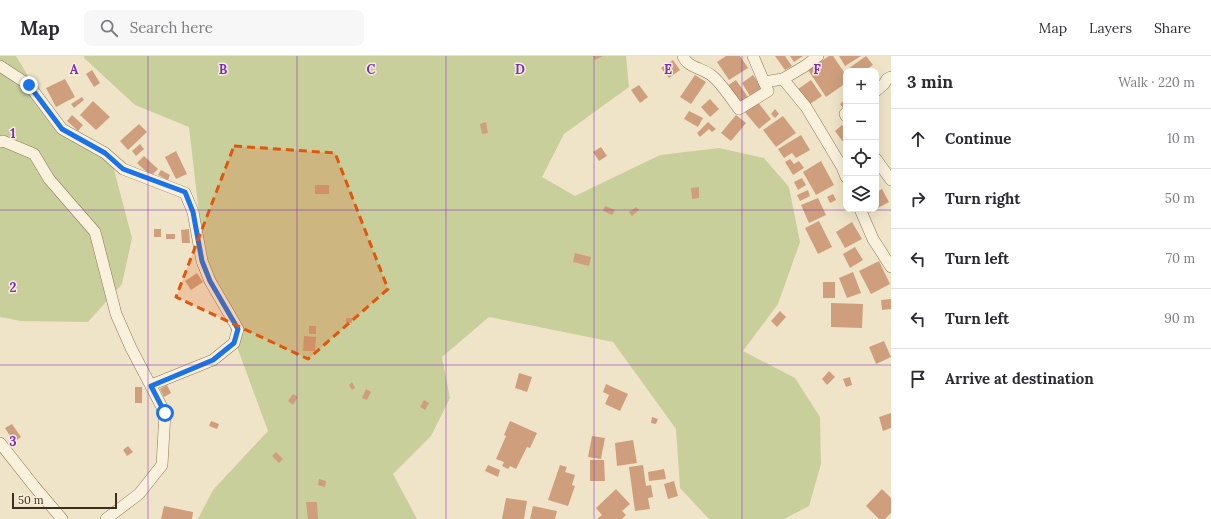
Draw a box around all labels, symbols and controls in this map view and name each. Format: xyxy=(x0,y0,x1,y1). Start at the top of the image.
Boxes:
search box xyxy=(84,10,364,46)
text: Map xyxy=(20,16,60,40)
icon: search xyxy=(98,17,120,39)
text: Search here xyxy=(130,18,213,37)
text: Map xyxy=(1039,19,1067,37)
text: Layers xyxy=(1089,19,1132,37)
text: Share xyxy=(1154,19,1191,37)
text: A xyxy=(70,61,79,78)
text: B xyxy=(219,61,228,78)
text: C xyxy=(367,61,376,78)
text: D xyxy=(515,61,525,78)
text: E xyxy=(664,61,672,78)
text: F xyxy=(813,61,821,78)
map controls xyxy=(843,68,879,212)
button: + xyxy=(843,68,879,104)
text: 3 min xyxy=(907,71,953,93)
text: Walk · 220 m xyxy=(1118,74,1195,91)
route end xyxy=(20,76,38,94)
button: − xyxy=(843,104,879,140)
text: 1 xyxy=(10,125,16,142)
icon: ahead xyxy=(907,128,929,150)
text: Continue xyxy=(945,129,1011,148)
text: 10 m xyxy=(1167,130,1195,147)
button: locate xyxy=(843,140,879,176)
button: layers xyxy=(843,176,879,212)
icon: right xyxy=(907,188,929,210)
text: Turn right xyxy=(945,189,1021,208)
text: 50 m xyxy=(1165,190,1195,207)
icon: left xyxy=(907,248,929,270)
text: Turn left xyxy=(945,249,1009,268)
text: 70 m xyxy=(1166,250,1195,267)
text: 2 xyxy=(10,279,17,296)
icon: left xyxy=(907,308,929,330)
text: Turn left xyxy=(945,309,1009,328)
text: 90 m xyxy=(1164,310,1195,327)
icon: arrive xyxy=(907,368,929,390)
text: Arrive at destination xyxy=(945,369,1094,388)
route start xyxy=(156,404,174,422)
text: 3 xyxy=(9,433,17,450)
scale bar xyxy=(12,491,117,510)
text: 50 m xyxy=(18,493,44,507)

